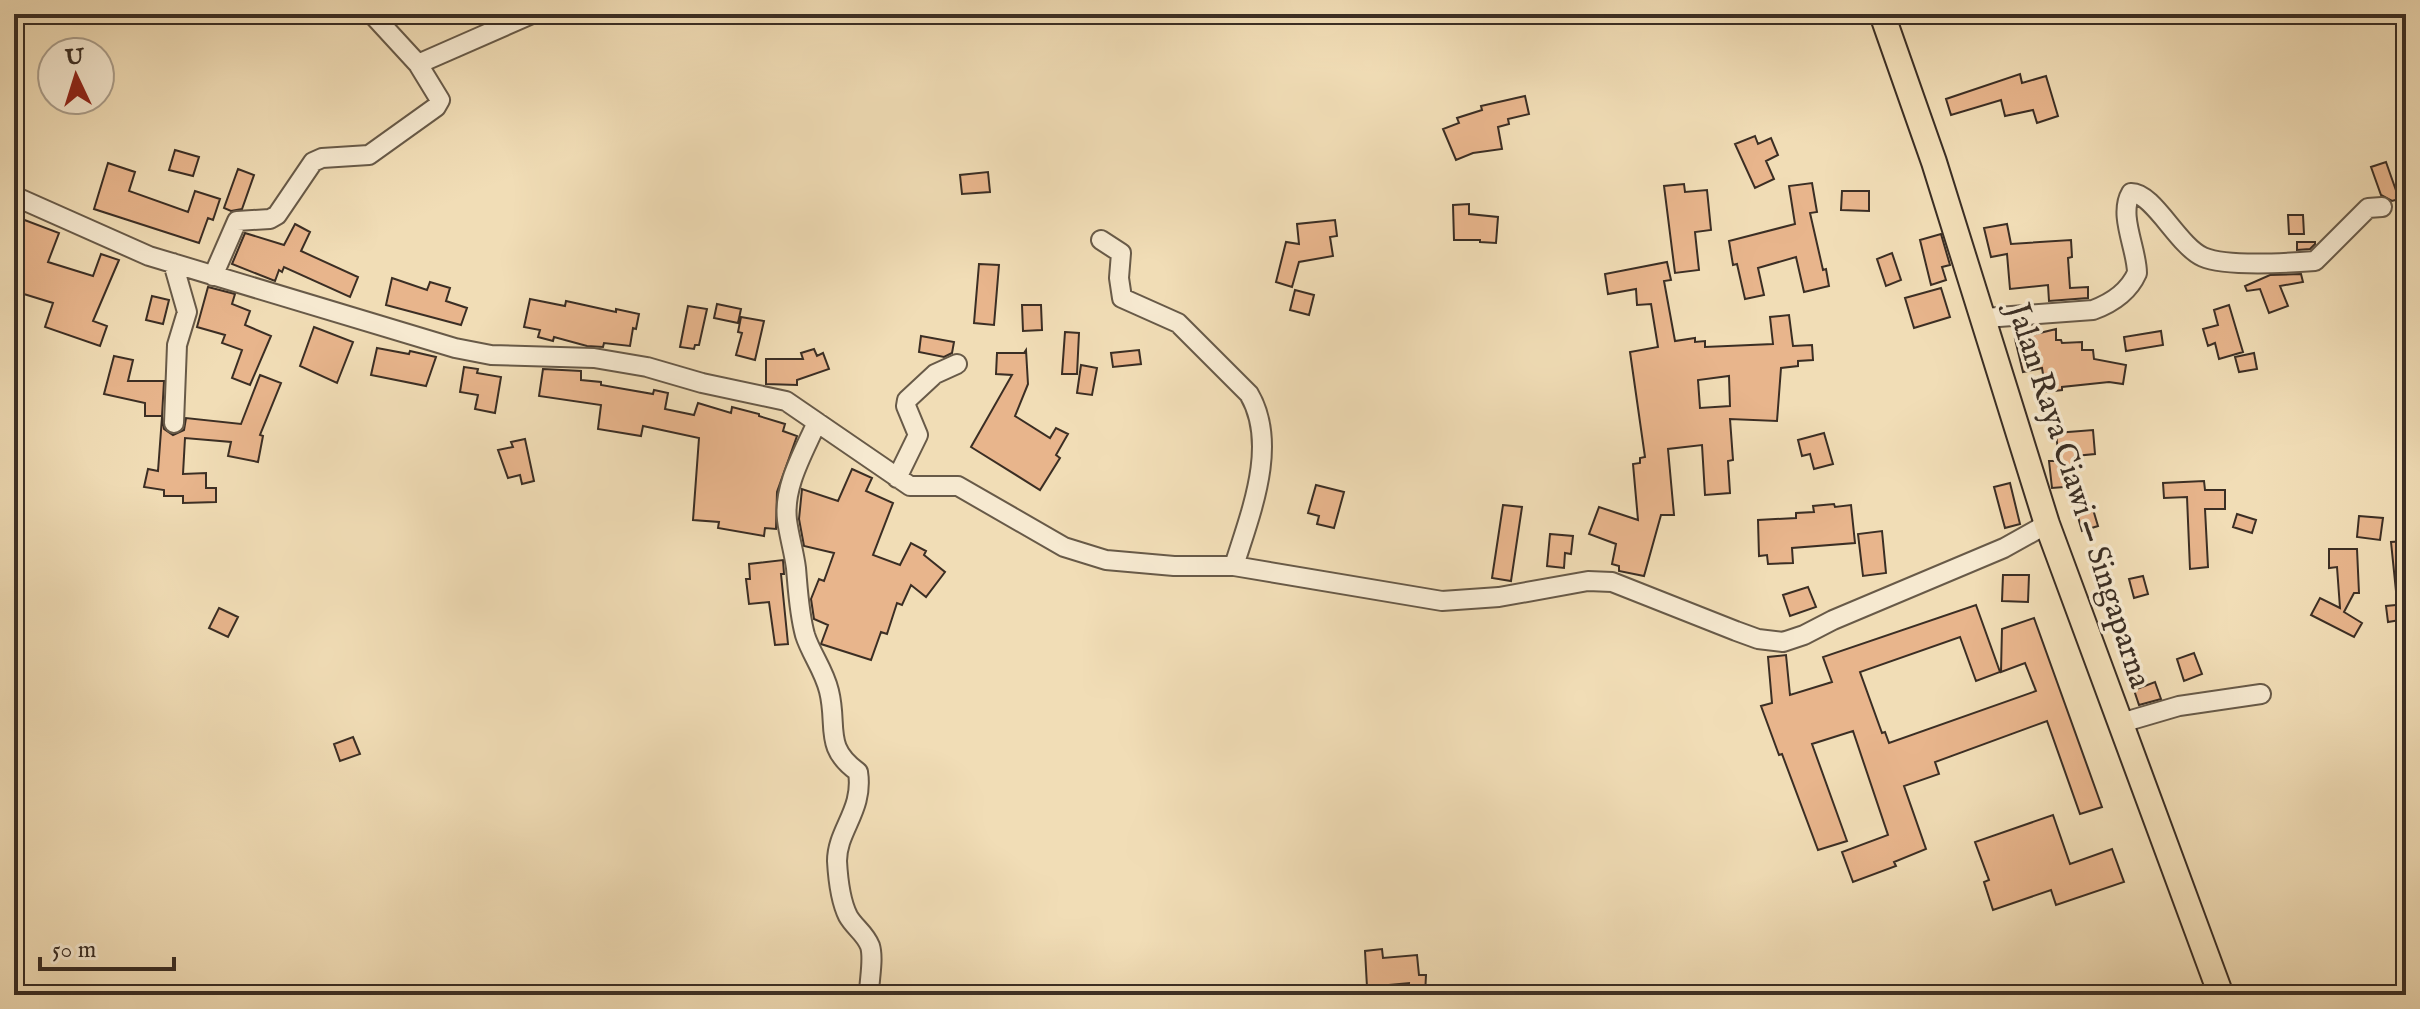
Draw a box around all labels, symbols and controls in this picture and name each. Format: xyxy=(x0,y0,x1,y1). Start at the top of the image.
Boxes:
north arrow xyxy=(36,36,116,116)
text: U xyxy=(63,43,86,73)
street label: Jalan Raya Ciawi — Singaparna xyxy=(1995,295,2160,694)
scale bar xyxy=(40,921,174,971)
text: 50 m xyxy=(52,935,96,966)

